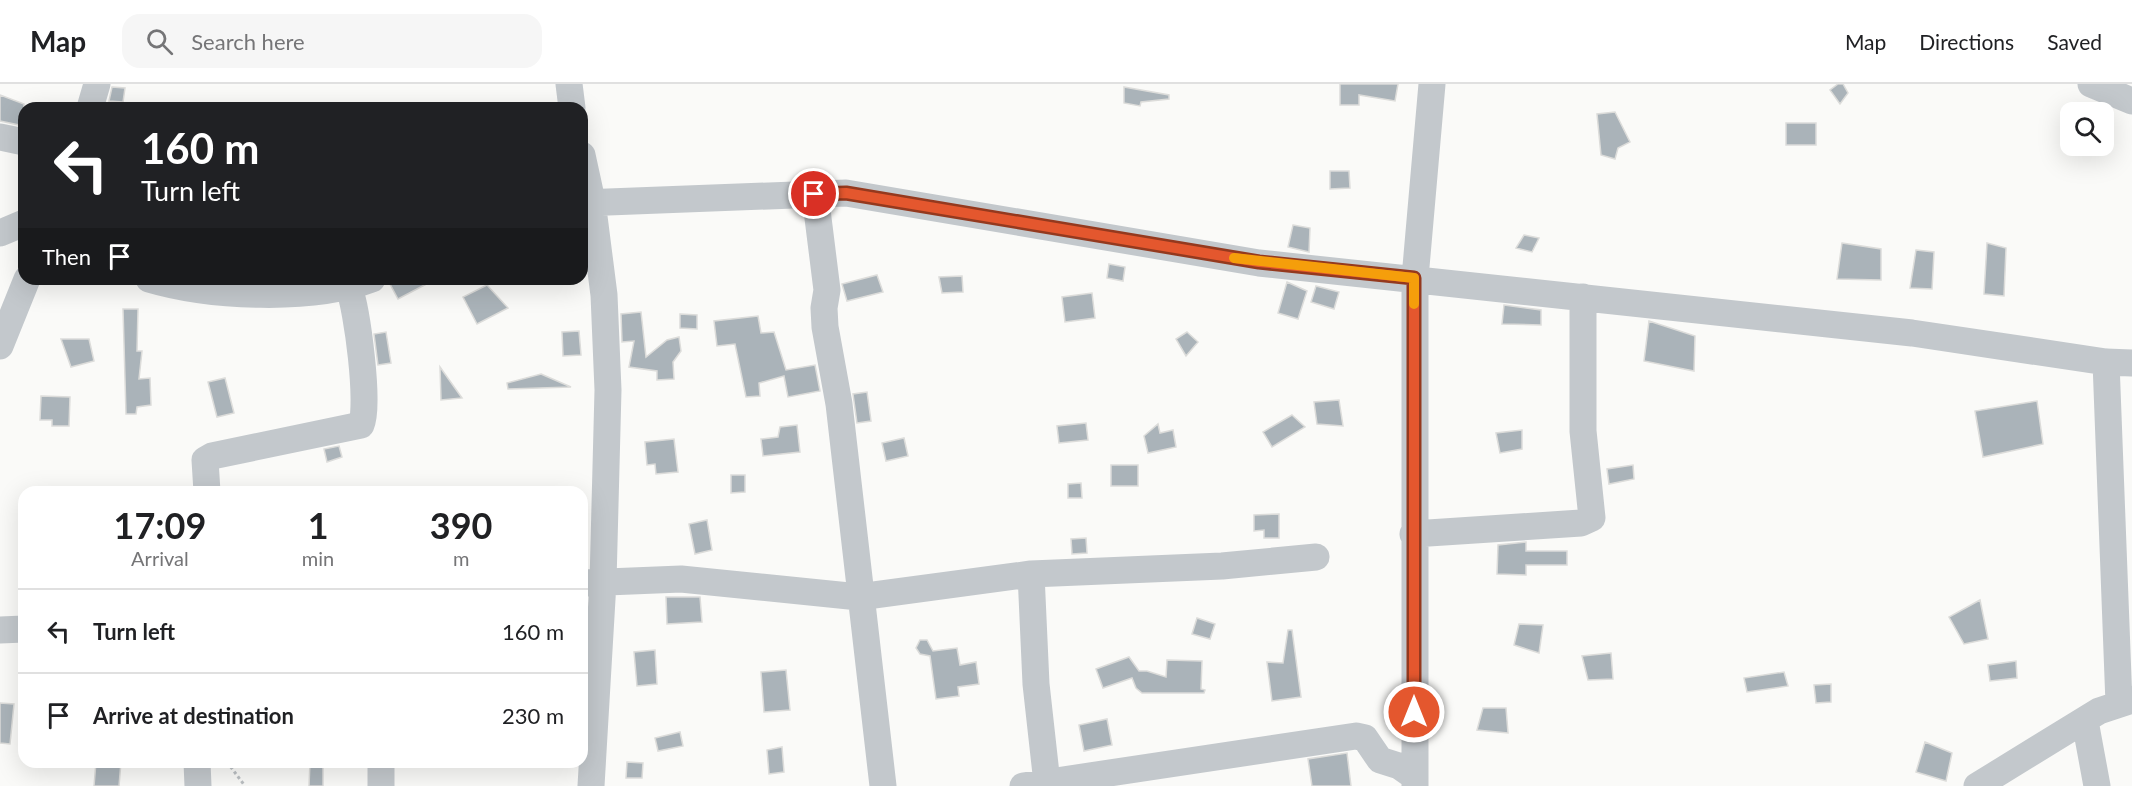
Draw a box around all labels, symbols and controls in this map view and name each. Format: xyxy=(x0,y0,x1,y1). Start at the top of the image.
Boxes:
search box xyxy=(122,14,542,68)
text: Map xyxy=(30,24,86,58)
icon: search xyxy=(143,25,176,58)
text: Search here xyxy=(191,28,305,55)
text: Map xyxy=(1845,29,1886,54)
text: Directions xyxy=(1919,29,2014,54)
text: Saved xyxy=(2047,29,2102,54)
map controls xyxy=(2060,102,2114,156)
button: search xyxy=(2060,102,2114,156)
text: 160 m xyxy=(141,123,259,173)
icon: left xyxy=(42,126,120,204)
pin xyxy=(788,168,839,219)
text: Turn left xyxy=(141,174,240,207)
icon: arrive xyxy=(797,177,830,210)
icon: arrive xyxy=(103,240,136,273)
text: Then xyxy=(42,243,91,270)
text: 17:09 xyxy=(114,503,206,547)
text: 1 xyxy=(308,503,329,547)
text: 390 xyxy=(430,503,492,547)
text: Arrival xyxy=(131,546,189,570)
text: min xyxy=(302,546,334,570)
text: m xyxy=(453,546,469,570)
icon: left xyxy=(42,615,75,648)
text: Turn left xyxy=(93,618,175,645)
text: 160 m xyxy=(502,618,564,645)
position arrow xyxy=(1382,680,1446,744)
icon: arrive xyxy=(42,699,75,732)
text: Arrive at destination xyxy=(93,702,294,729)
text: 230 m xyxy=(502,702,564,729)

